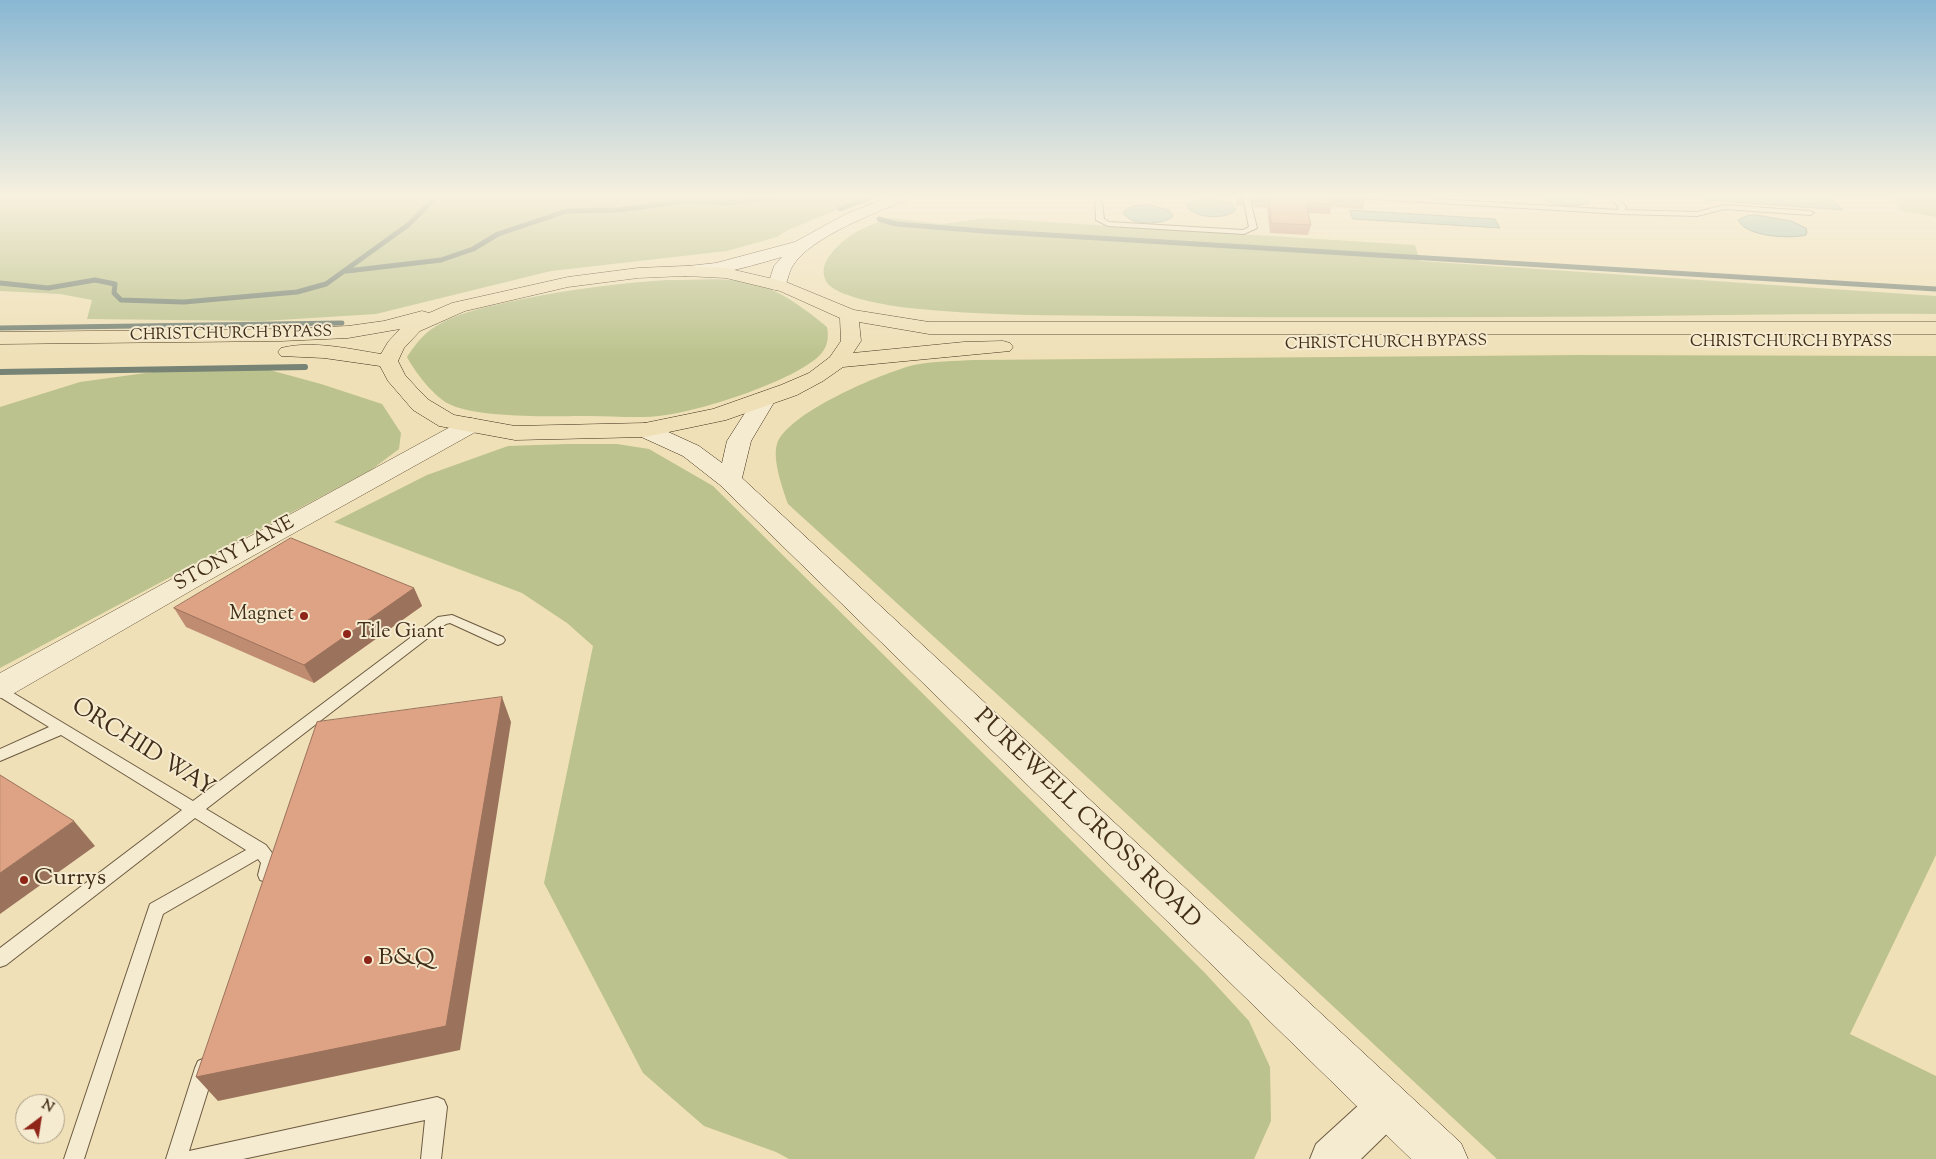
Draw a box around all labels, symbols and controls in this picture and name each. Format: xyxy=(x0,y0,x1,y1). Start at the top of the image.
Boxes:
street label: CHRISTCHURCH BYPASS xyxy=(130,324,332,346)
street label: CHRISTCHURCH BYPASS xyxy=(1285,333,1487,355)
street label: CHRISTCHURCH BYPASS xyxy=(1690,333,1892,353)
street label: STONY LANE xyxy=(171,512,299,598)
place label: Magnet xyxy=(229,604,294,628)
marker: Magnet xyxy=(298,610,310,622)
place label: Tile Giant xyxy=(357,622,444,646)
marker: Tile Giant xyxy=(341,628,353,640)
street label: ORCHID WAY xyxy=(65,693,219,805)
street label: PUREWELL CROSS ROAD xyxy=(966,704,1206,936)
place label: Currys xyxy=(34,866,106,894)
marker: Currys xyxy=(18,874,30,886)
place label: B&Q xyxy=(378,946,435,974)
marker: B&Q xyxy=(362,954,374,966)
north arrow xyxy=(15,1094,65,1144)
text: N xyxy=(37,1096,57,1118)

